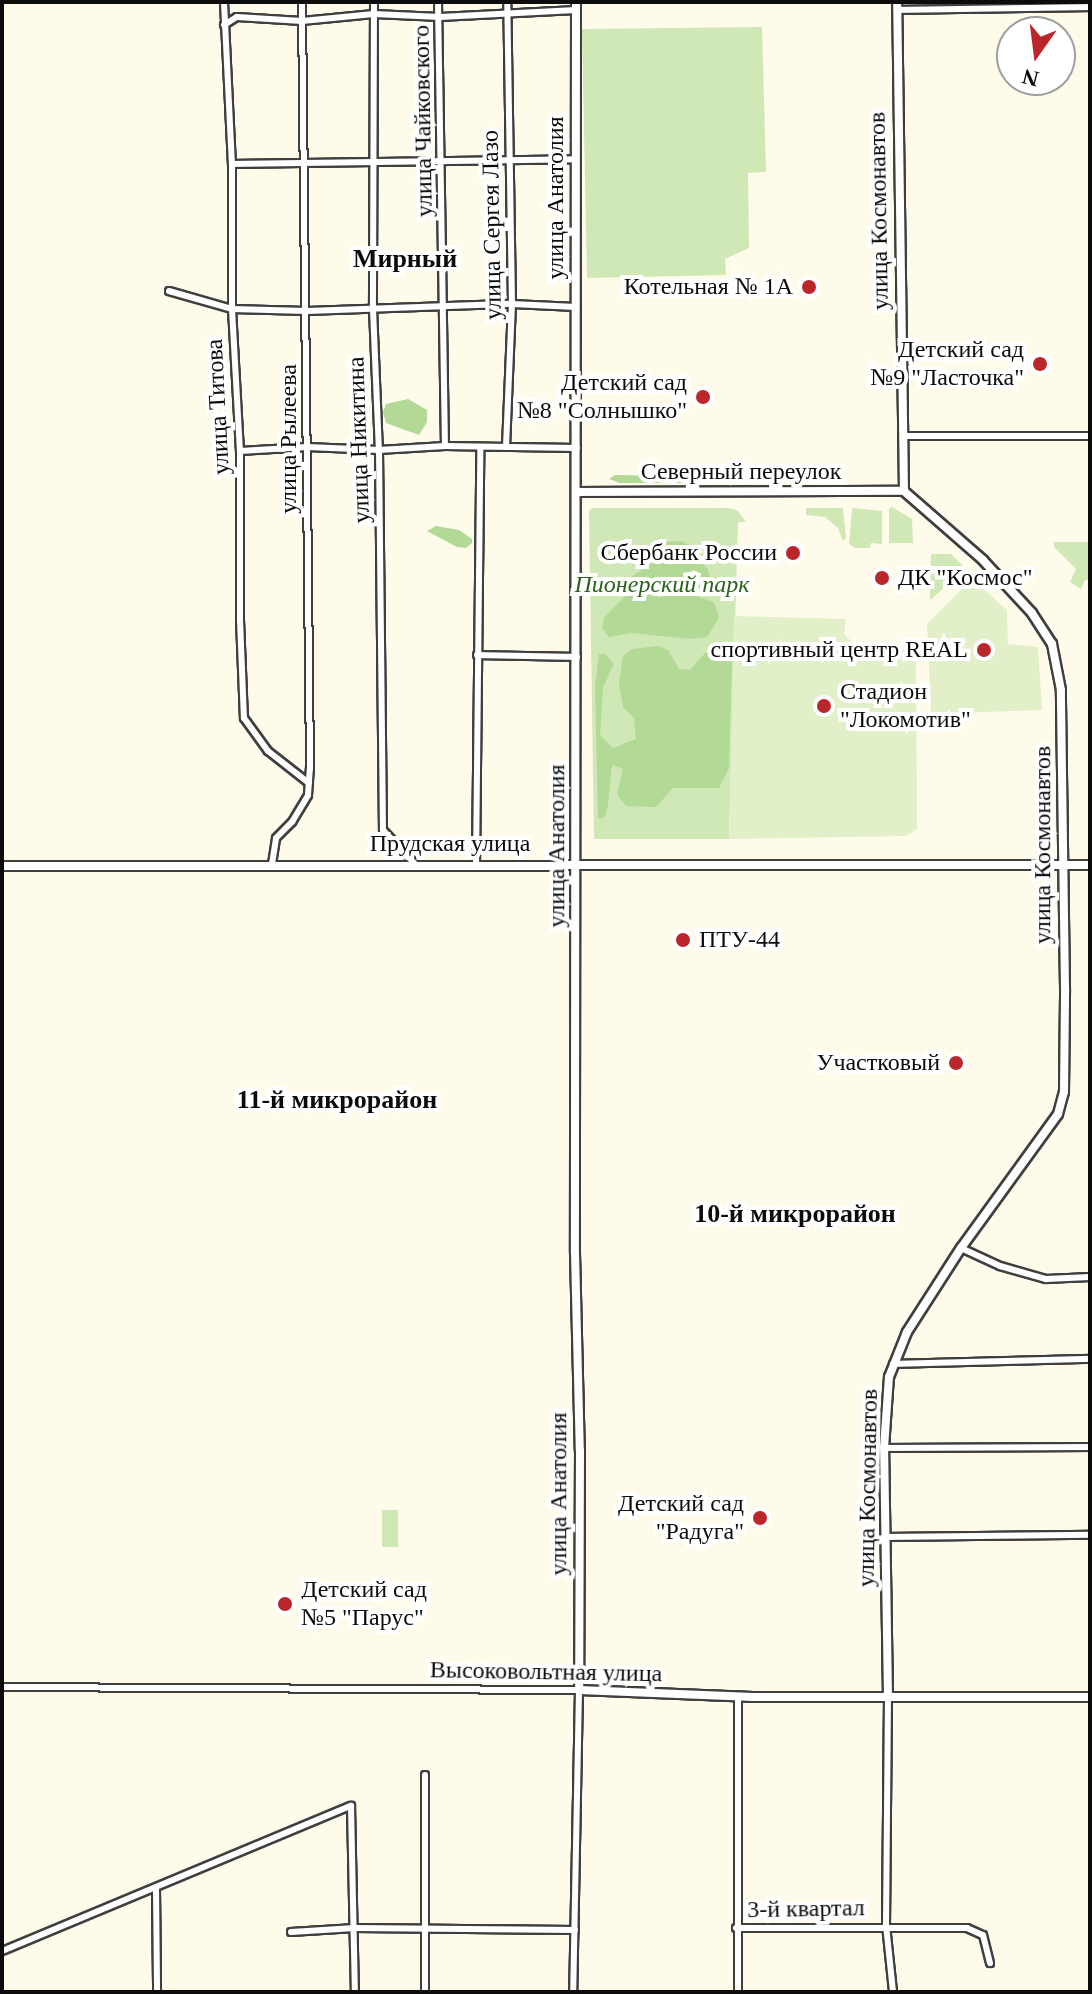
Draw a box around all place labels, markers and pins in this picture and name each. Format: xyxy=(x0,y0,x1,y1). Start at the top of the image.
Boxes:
place label: Котельная № 1А xyxy=(624,273,793,301)
marker: Котельная № 1А xyxy=(800,278,818,296)
place label: Детский сад №9 "Ласточка" xyxy=(870,336,1024,392)
marker: Детский сад №9 "Ласточка" xyxy=(1031,355,1049,373)
place label: Детский сад №8 "Солнышко" xyxy=(517,369,687,425)
marker: Детский сад №8 "Солнышко" xyxy=(694,388,712,406)
place label: Сбербанк России xyxy=(600,539,777,567)
marker: Сбербанк России xyxy=(784,544,802,562)
place label: ДК "Космос" xyxy=(898,564,1032,592)
marker: ДК "Космос" xyxy=(873,569,891,587)
place label: спортивный центр REAL xyxy=(711,636,968,664)
marker: спортивный центр REAL xyxy=(975,641,993,659)
place label: Стадион "Локомотив" xyxy=(840,678,971,734)
marker: Стадион "Локомотив" xyxy=(815,697,833,715)
place label: ПТУ-44 xyxy=(699,926,780,954)
marker: ПТУ-44 xyxy=(674,931,692,949)
place label: Участковый xyxy=(816,1049,940,1077)
marker: Участковый xyxy=(947,1054,965,1072)
place label: Детский сад "Радуга" xyxy=(618,1490,744,1546)
marker: Детский сад "Радуга" xyxy=(751,1509,769,1527)
place label: Детский сад №5 "Парус" xyxy=(301,1576,427,1632)
marker: Детский сад №5 "Парус" xyxy=(276,1595,294,1613)

